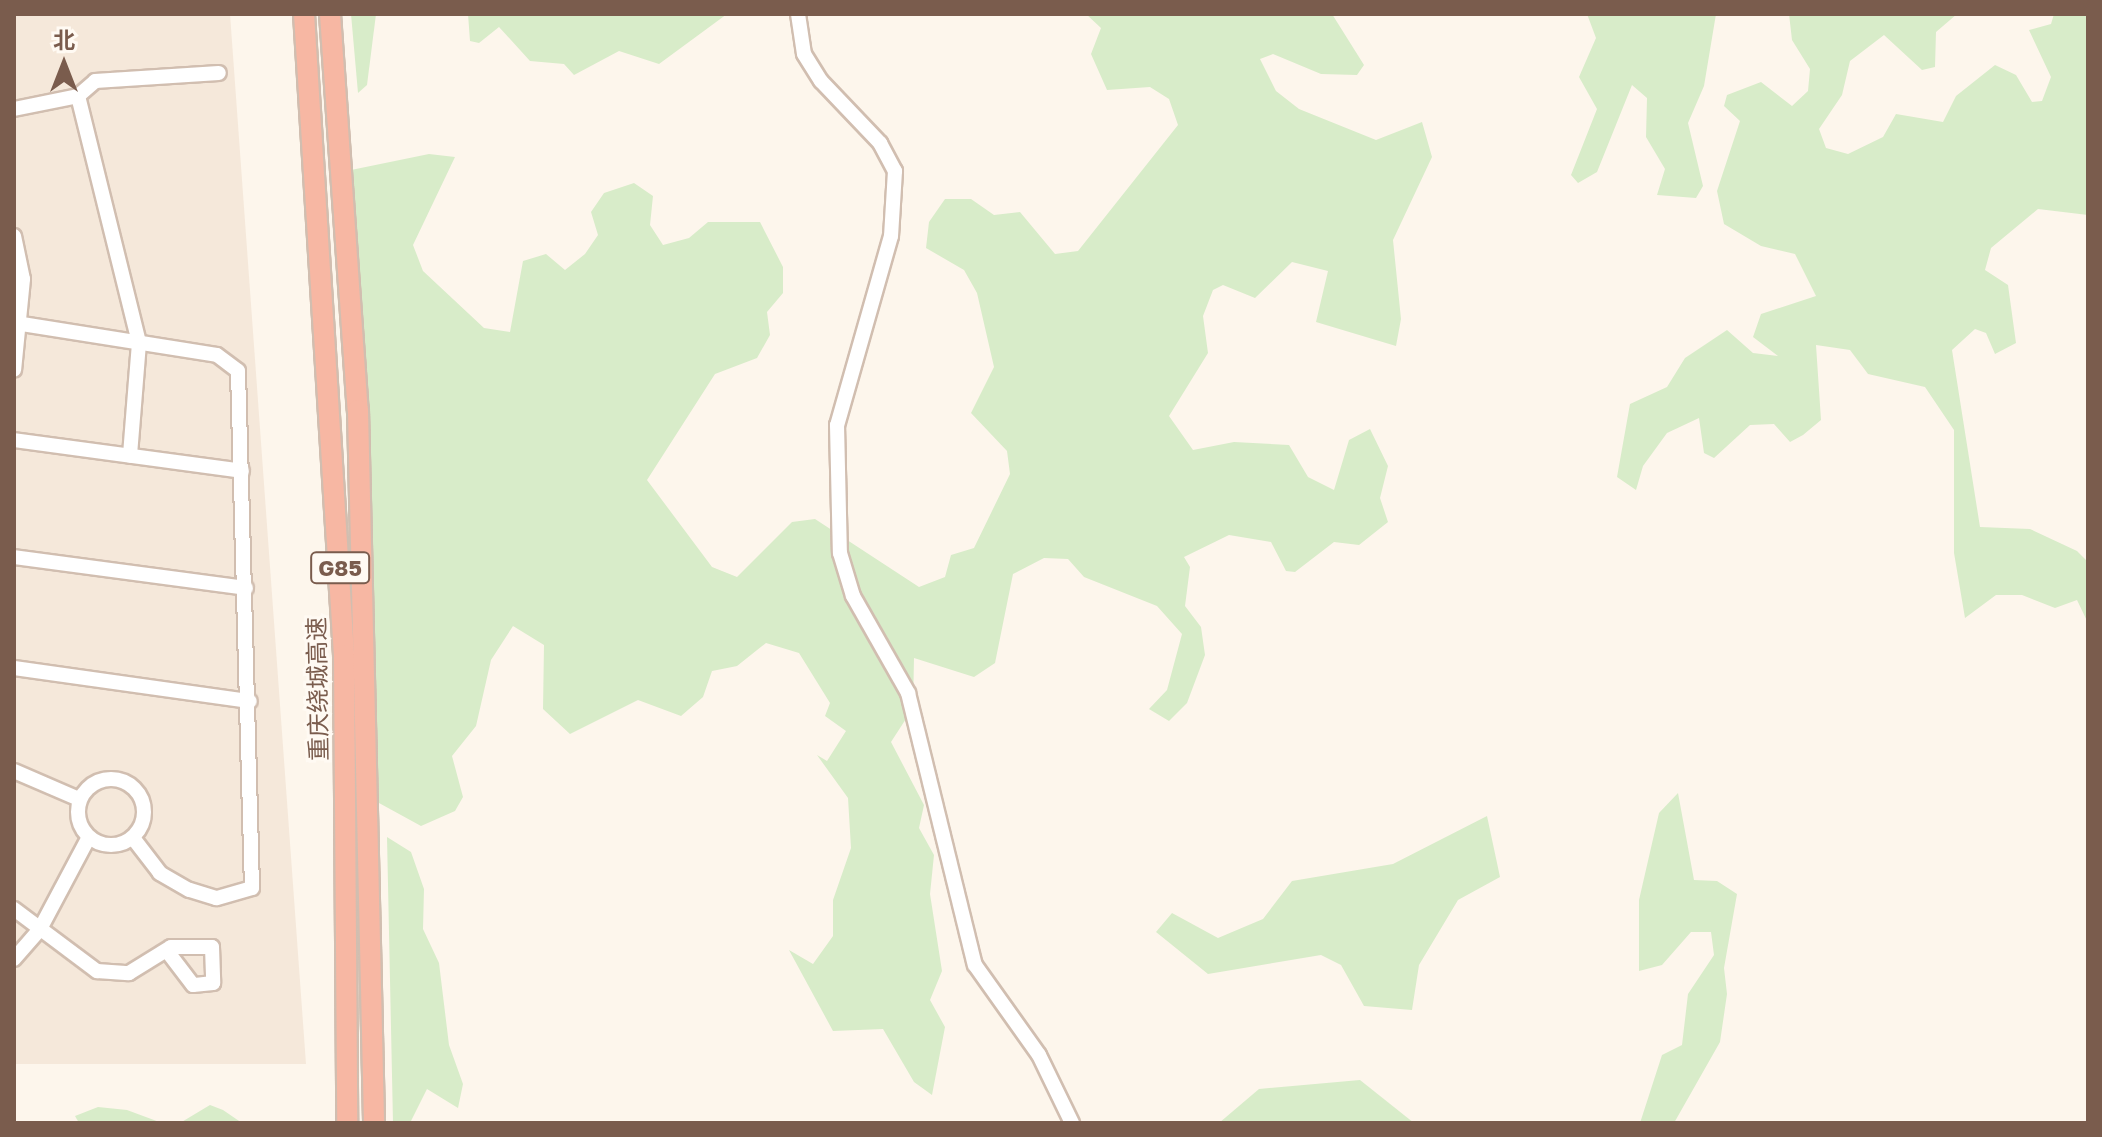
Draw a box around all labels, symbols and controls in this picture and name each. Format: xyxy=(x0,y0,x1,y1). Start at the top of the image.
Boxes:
north arrow xyxy=(24,24,104,104)
text: 北 xyxy=(53,26,75,53)
road number: G85 xyxy=(310,550,370,586)
street label: 重庆绕城高速 xyxy=(301,617,333,761)

